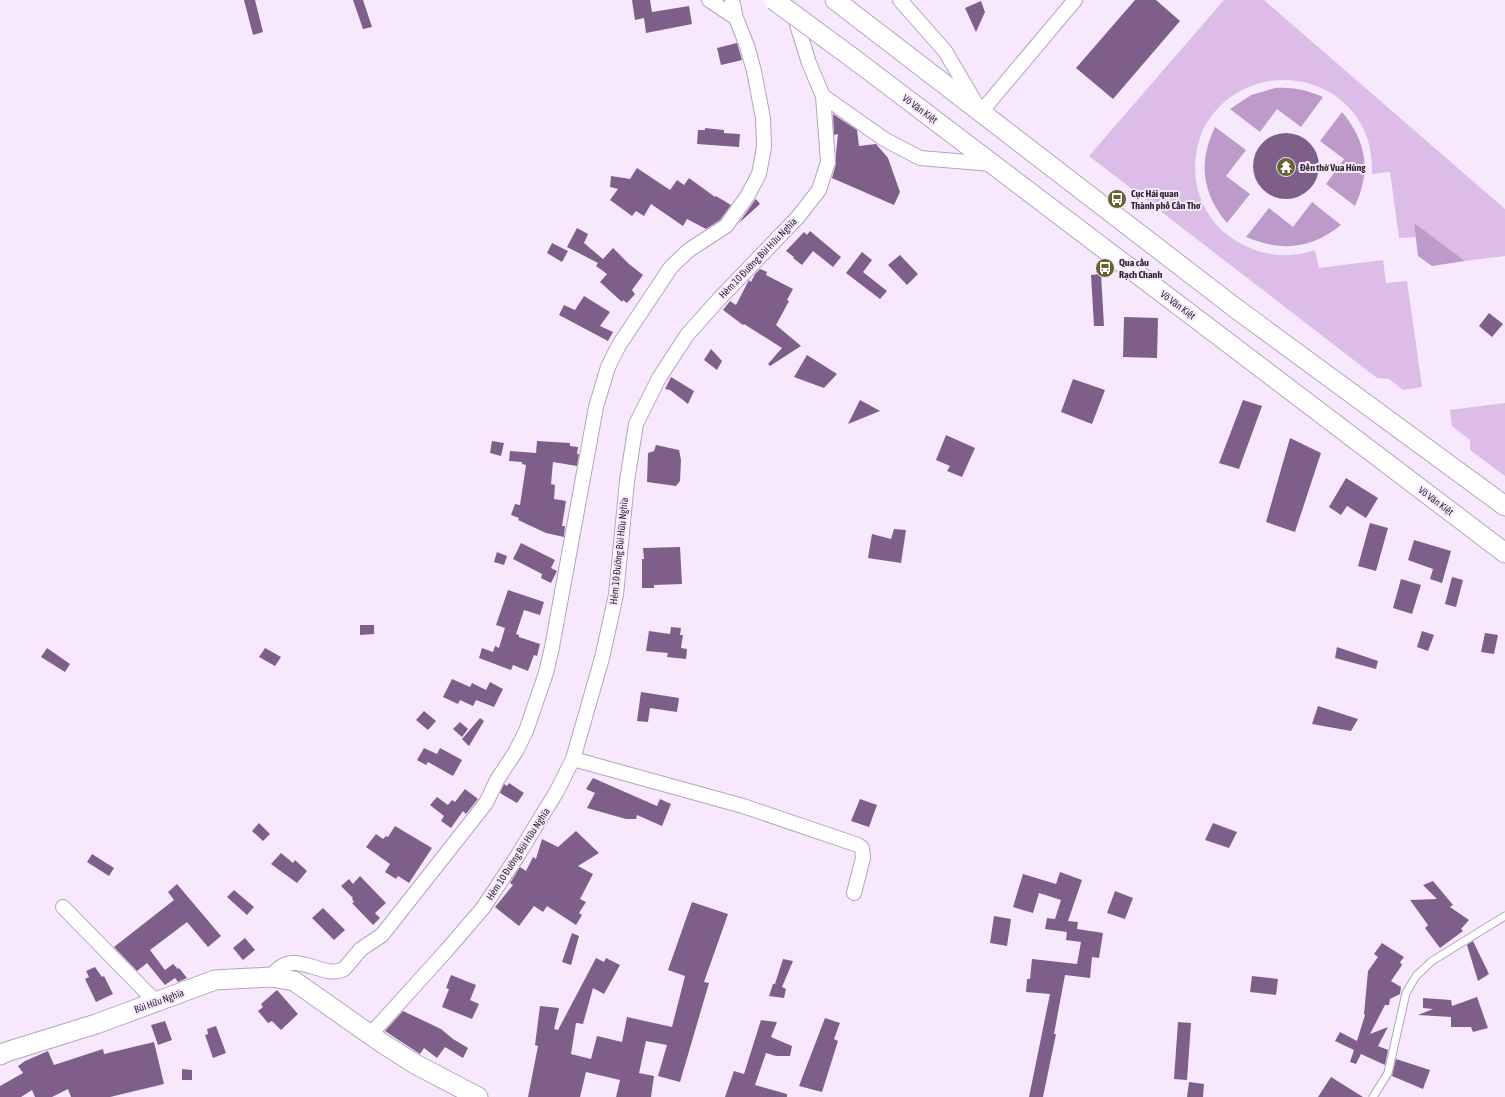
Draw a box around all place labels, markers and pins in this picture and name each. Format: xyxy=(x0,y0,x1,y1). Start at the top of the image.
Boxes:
temple icon: Đền thờ Vua Hùng xyxy=(1275,156,1297,178)
place label: Đền thờ Vua Hùng xyxy=(1300,162,1366,173)
bus stop icon: Cục Hải quan Thành phố Cần Thơ xyxy=(1106,188,1128,210)
place label: Cục Hải quan Thành phố Cần Thơ xyxy=(1131,188,1201,211)
bus stop icon: Qua cầu Rạch Chanh xyxy=(1094,257,1116,279)
place label: Qua cầu Rạch Chanh xyxy=(1119,257,1162,280)

